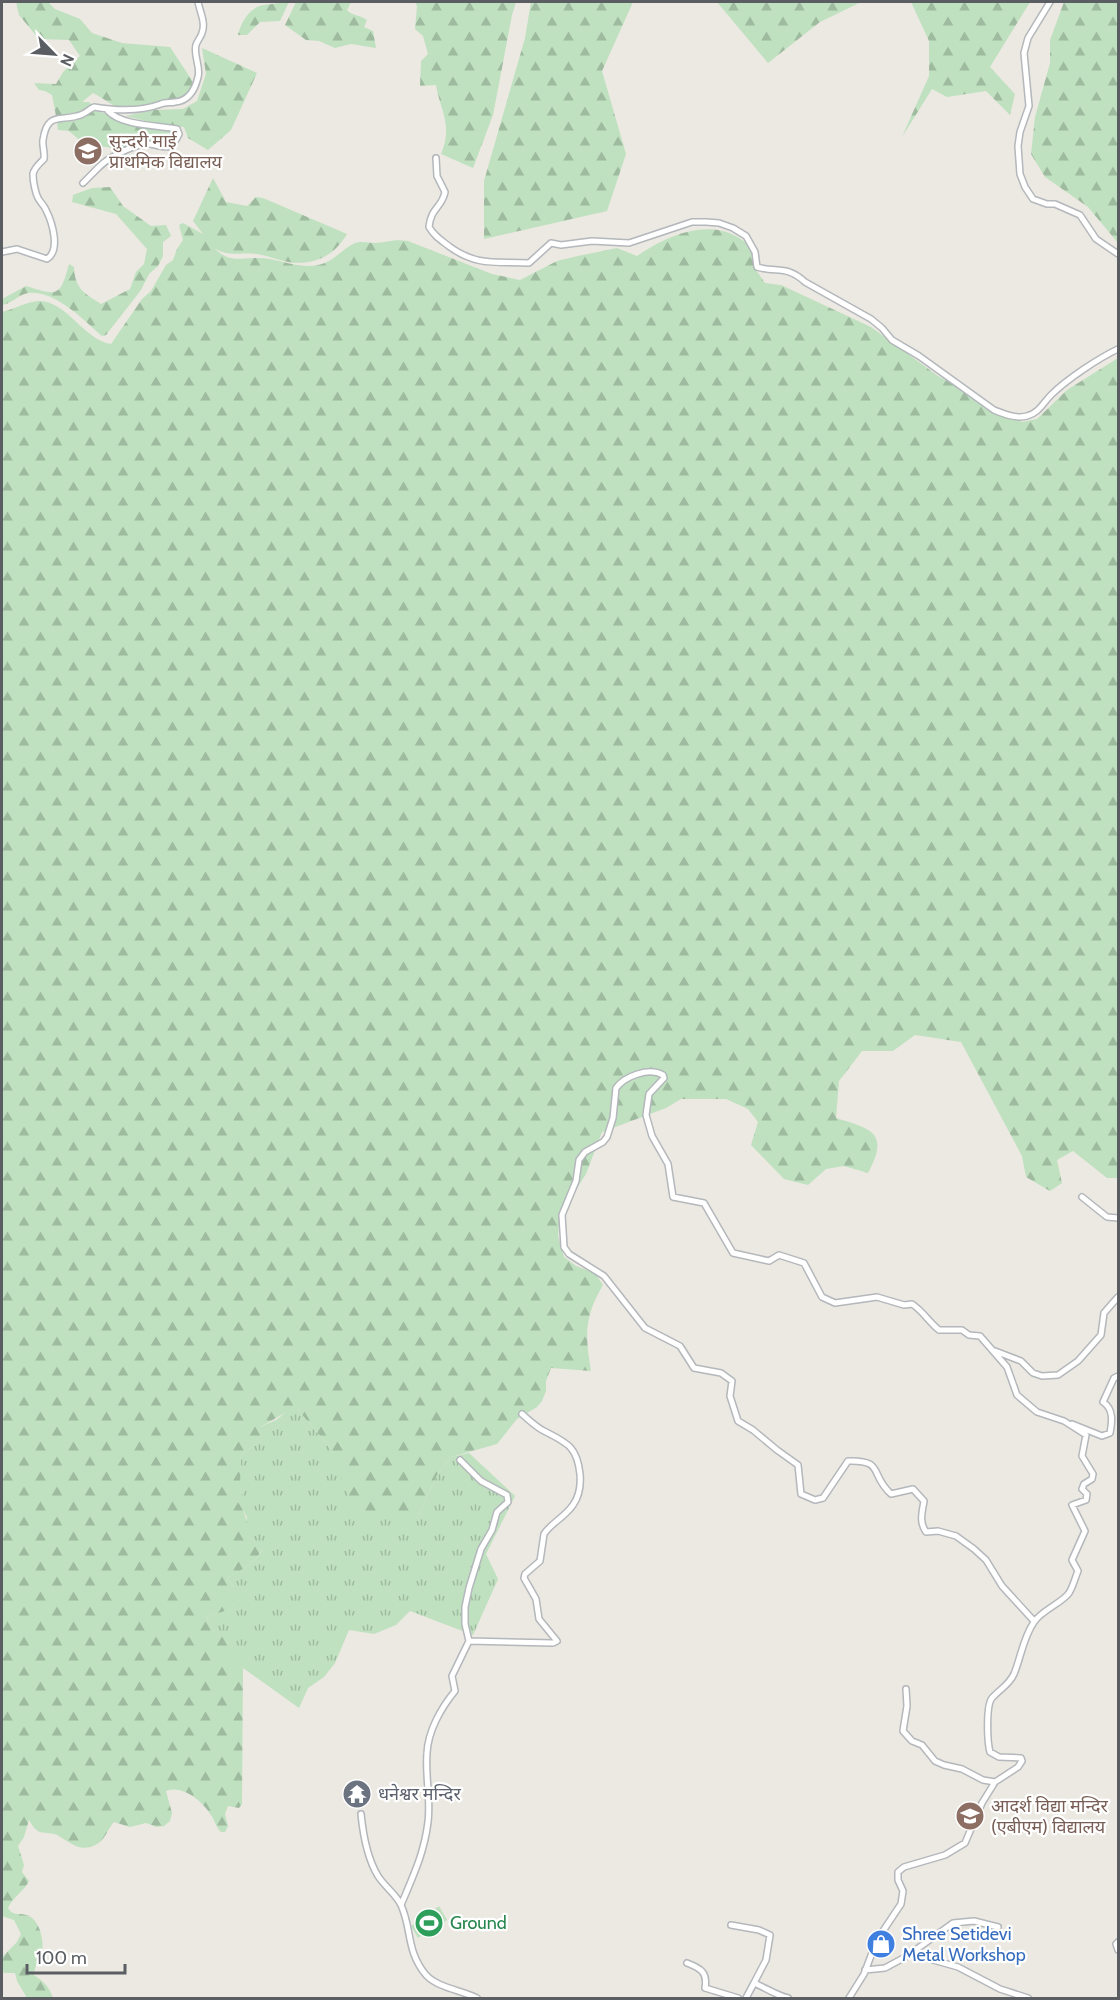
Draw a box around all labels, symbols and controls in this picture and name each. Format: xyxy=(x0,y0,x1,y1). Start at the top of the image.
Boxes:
north arrow xyxy=(24,24,84,84)
text: N xyxy=(56,51,78,69)
place label: सुन्दरी माई प्राथमिक विद्यालय xyxy=(109,130,223,173)
school or university icon: सुन्दरी माई प्राथमिक विद्यालय xyxy=(72,135,104,167)
temple icon: धनेश्वर मन्दिर xyxy=(341,1778,373,1810)
place label: धनेश्वर मन्दिर xyxy=(378,1783,461,1805)
place label: आदर्श विद्या मन्दिर (एबीएम) विद्यालय xyxy=(991,1795,1109,1838)
school or university icon: आदर्श विद्या मन्दिर (एबीएम) विद्यालय xyxy=(954,1800,986,1832)
sports icon: Ground xyxy=(413,1907,445,1939)
place label: Ground xyxy=(450,1912,507,1934)
place label: Shree Setidevi Metal Workshop xyxy=(902,1923,1026,1966)
shop icon: Shree Setidevi Metal Workshop xyxy=(865,1928,897,1960)
scale bar xyxy=(27,1937,124,1975)
text: 100 m xyxy=(36,1947,87,1969)

